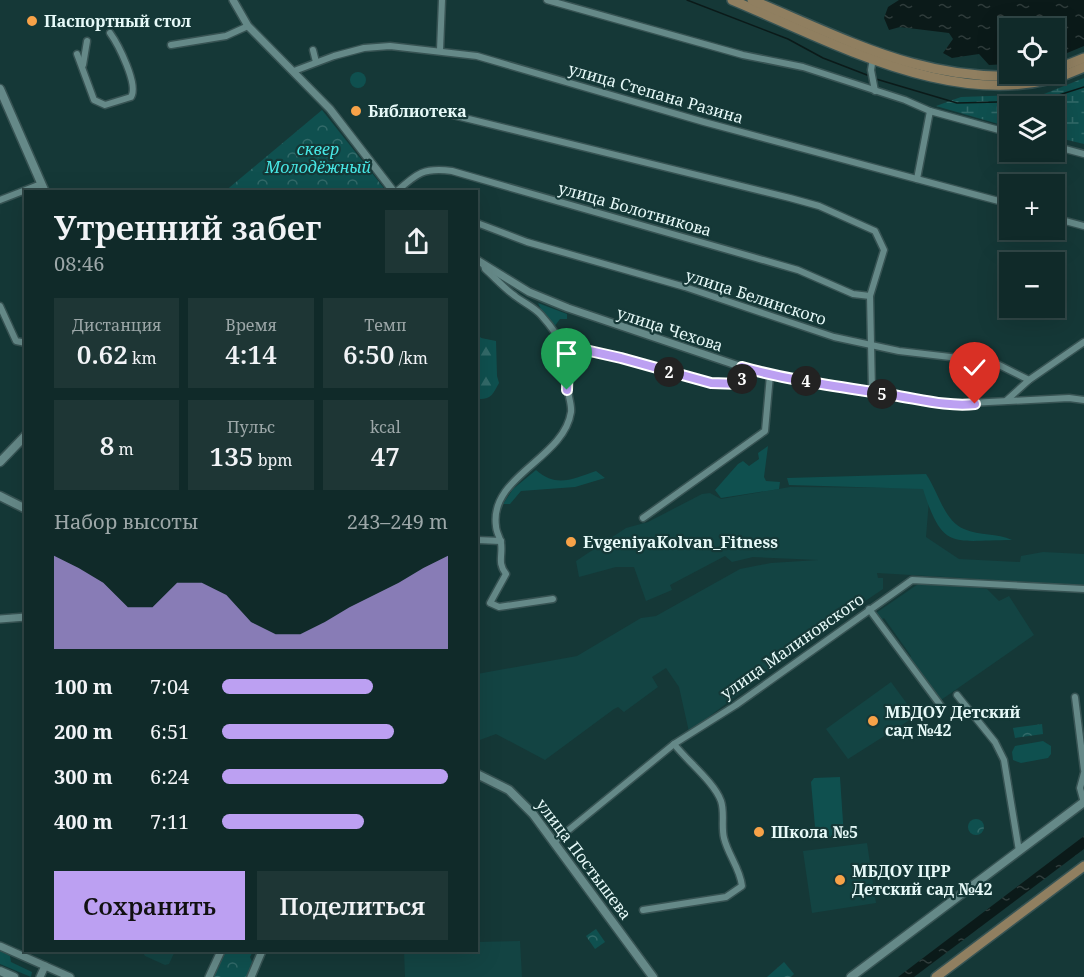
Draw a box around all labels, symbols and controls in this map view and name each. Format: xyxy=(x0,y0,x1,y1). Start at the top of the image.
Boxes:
place label: Паспортный стол xyxy=(44,10,191,32)
marker: Паспортный стол xyxy=(25,14,39,28)
map controls xyxy=(999,18,1065,318)
button: locate xyxy=(999,18,1065,84)
street label: улица Степана Разина xyxy=(566,57,746,129)
button: layers xyxy=(999,96,1065,162)
place label: Библиотека xyxy=(368,100,467,122)
marker: Библиотека xyxy=(349,104,363,118)
park label: сквер Молодёжный xyxy=(264,138,371,178)
button: + xyxy=(999,174,1065,240)
street label: улица Болотникова xyxy=(556,177,714,241)
text: Утренний забег xyxy=(54,205,321,250)
button: share xyxy=(385,210,448,273)
text: 08:46 xyxy=(54,250,104,277)
button: − xyxy=(999,252,1065,318)
street label: улица Белинского xyxy=(683,264,829,330)
street label: улица Чехова xyxy=(614,301,726,357)
text: Дистанция xyxy=(72,314,161,336)
text: Время xyxy=(225,314,277,336)
text: Темп xyxy=(364,314,406,336)
pin xyxy=(541,328,592,390)
text: 0.62 xyxy=(77,336,128,372)
text: 4:14 xyxy=(225,336,277,372)
text: 6:50 xyxy=(343,336,395,372)
icon: arrive xyxy=(550,337,583,370)
pin xyxy=(949,342,1000,404)
text: km xyxy=(128,347,157,369)
text: /km xyxy=(395,347,428,369)
icon: check xyxy=(958,351,991,384)
pin: 2 xyxy=(654,357,684,387)
text: 2 xyxy=(664,361,674,383)
pin: 3 xyxy=(727,364,757,394)
pin: 4 xyxy=(791,366,821,396)
text: 3 xyxy=(737,368,747,390)
text: 4 xyxy=(801,370,811,392)
pin: 5 xyxy=(867,379,897,409)
text: 5 xyxy=(877,383,887,405)
text: Пульс xyxy=(227,416,275,438)
text: kcal xyxy=(370,416,401,438)
text: 8 xyxy=(100,427,114,463)
text: m xyxy=(114,438,134,460)
text: 135 xyxy=(210,438,253,474)
text: 47 xyxy=(371,438,400,474)
text: bpm xyxy=(253,449,292,471)
text: Набор высоты xyxy=(54,508,198,535)
text: 243–249 m xyxy=(347,508,448,535)
place label: EvgeniyaKolvan_Fitness xyxy=(583,531,778,553)
marker: EvgeniyaKolvan_Fitness xyxy=(564,535,578,549)
street label: улица Малиновского xyxy=(716,588,868,704)
text: 100 m xyxy=(54,673,113,700)
text: 7:04 xyxy=(150,673,189,700)
place label: МБДОУ Детский сад №42 xyxy=(885,701,1021,741)
marker: МБДОУ Детский сад №42 xyxy=(866,714,880,728)
text: 200 m xyxy=(54,718,113,745)
text: 6:51 xyxy=(150,718,189,745)
text: 300 m xyxy=(54,763,113,790)
text: 6:24 xyxy=(150,763,189,790)
street label: улица Постышева xyxy=(531,794,637,924)
text: 400 m xyxy=(54,808,113,835)
text: 7:11 xyxy=(150,808,189,835)
place label: Школа №5 xyxy=(771,821,858,843)
marker: Школа №5 xyxy=(752,825,766,839)
place label: МБДОУ ЦРР Детский сад №42 xyxy=(852,860,993,900)
button: Сохранить xyxy=(54,871,245,940)
button: Поделиться xyxy=(257,871,448,940)
marker: МБДОУ ЦРР Детский сад №42 xyxy=(833,873,847,887)

